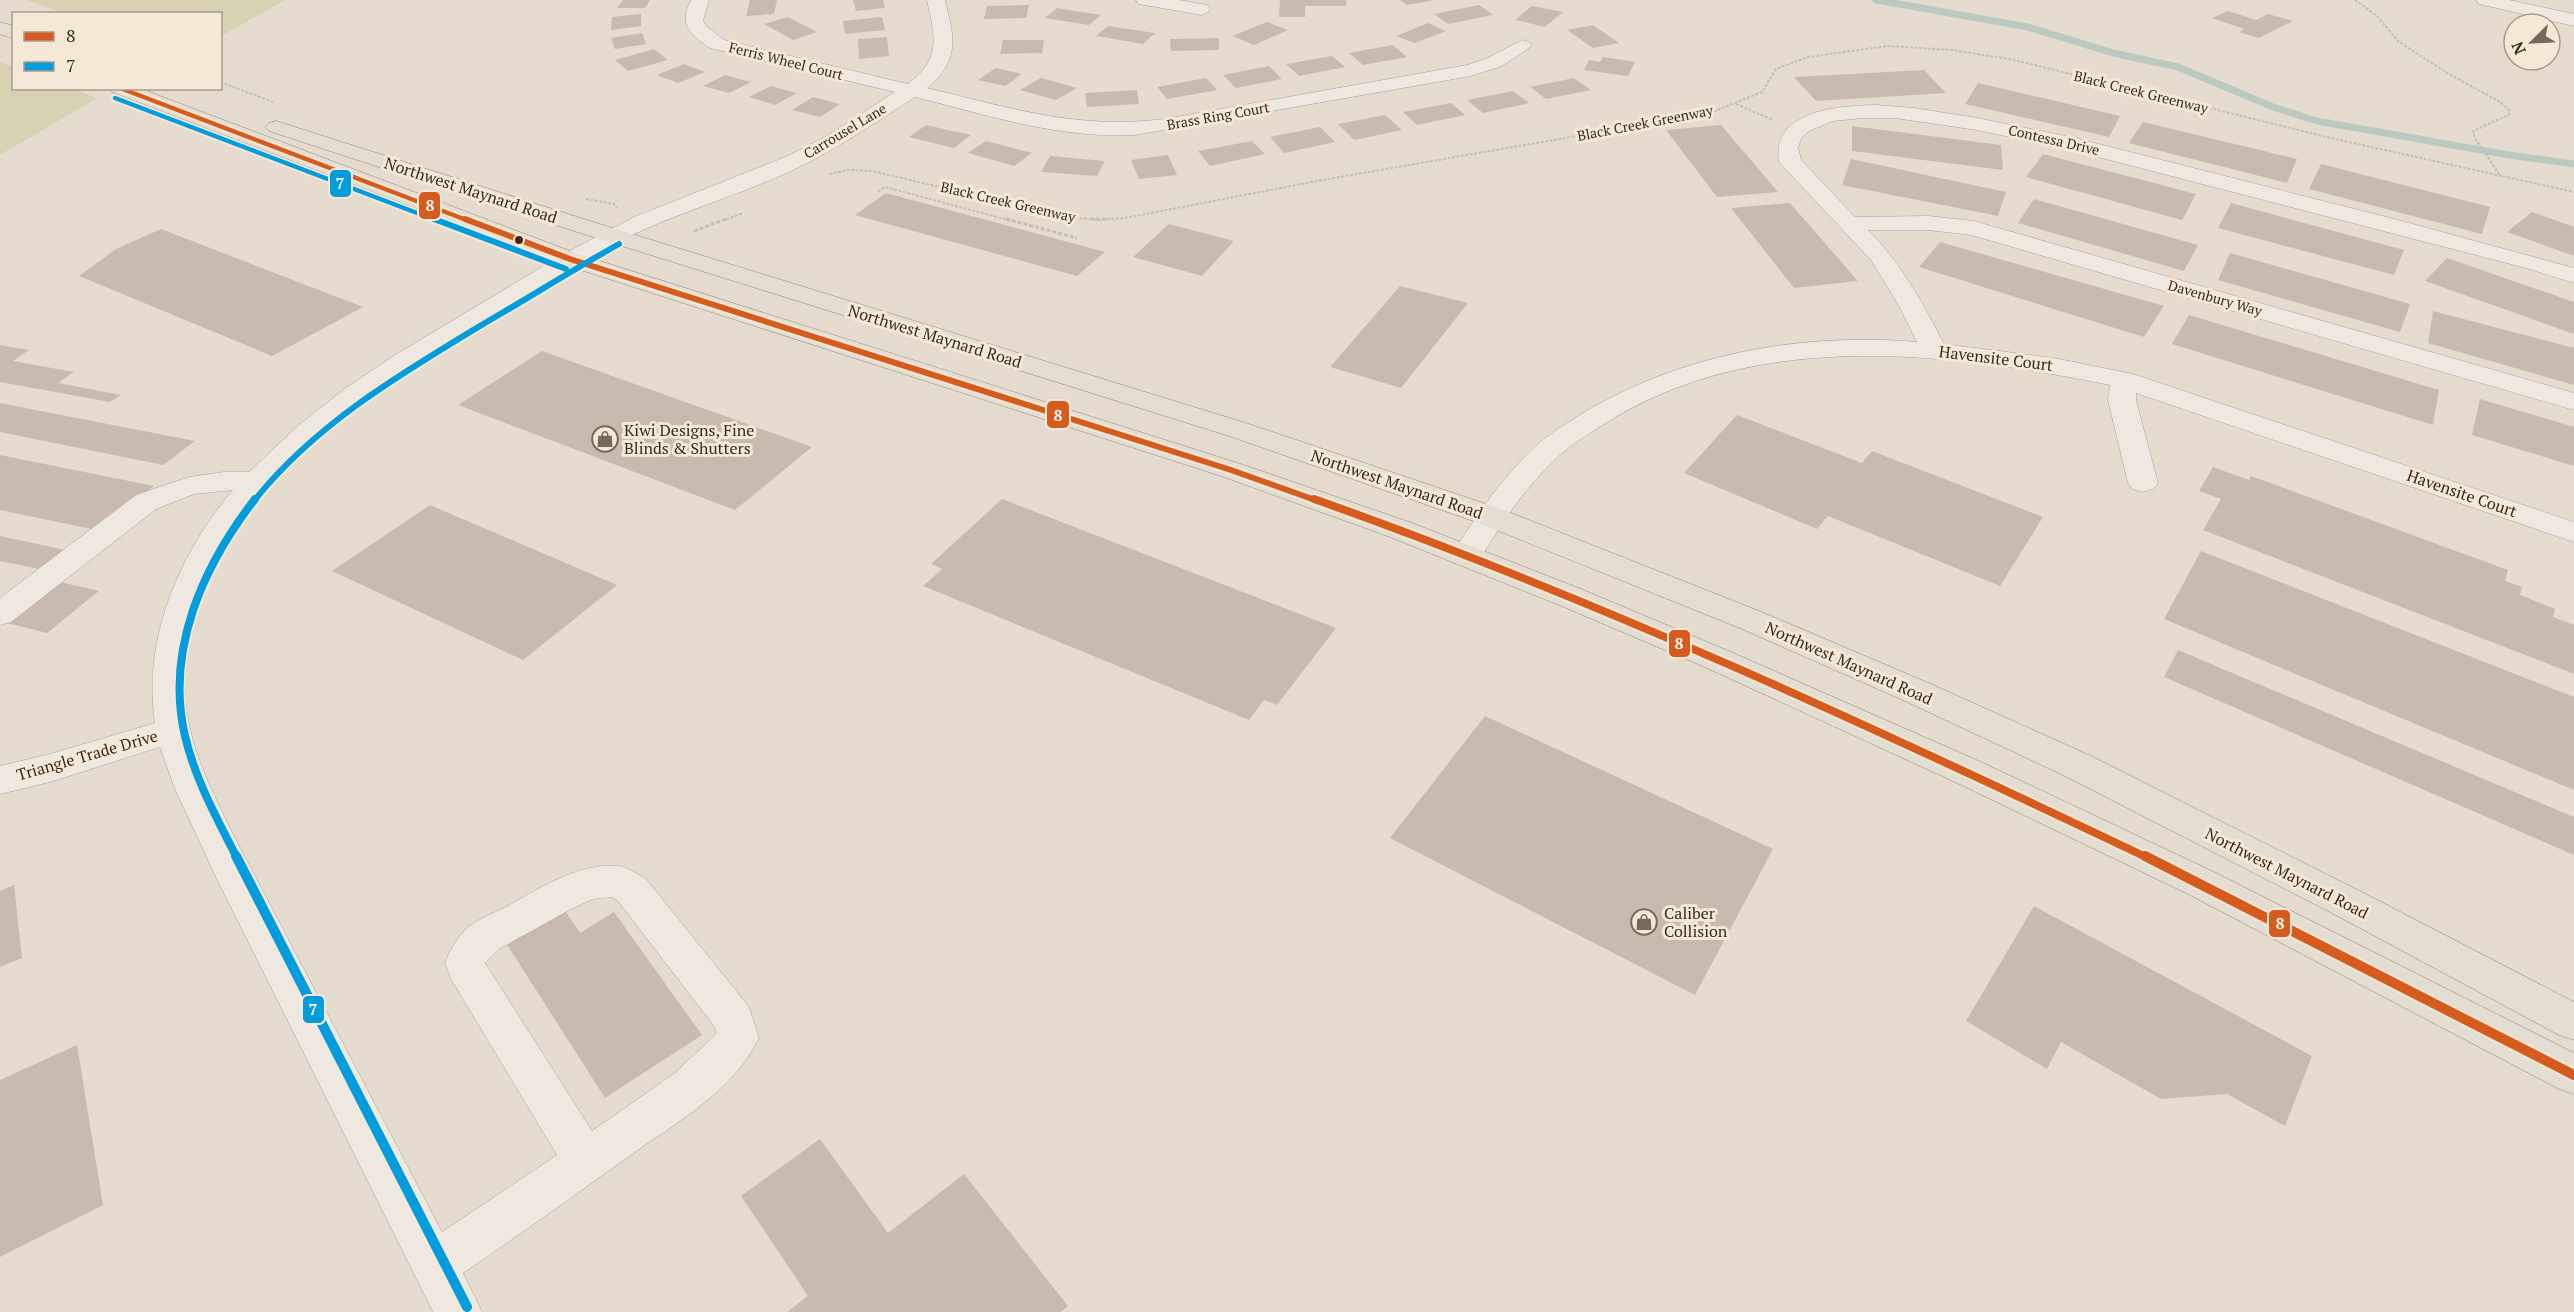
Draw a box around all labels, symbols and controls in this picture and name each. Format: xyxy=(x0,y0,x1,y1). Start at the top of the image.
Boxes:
legend xyxy=(12,12,222,90)
north arrow xyxy=(2502,12,2562,72)
text: 8 xyxy=(66,23,76,47)
street label: Ferris Wheel Court xyxy=(727,37,846,84)
text: N xyxy=(2506,38,2531,58)
text: 7 xyxy=(66,53,76,77)
street label: Black Creek Greenway xyxy=(2072,66,2211,118)
street label: Brass Ring Court xyxy=(1165,97,1271,134)
street label: Carrousel Lane xyxy=(800,98,890,163)
street label: Black Creek Greenway xyxy=(1575,100,1715,145)
street label: Contessa Drive xyxy=(2007,120,2102,159)
street label: Northwest Maynard Road xyxy=(382,152,560,228)
line badge: 7 xyxy=(329,169,352,198)
text: 7 xyxy=(335,172,345,194)
street label: Black Creek Greenway xyxy=(939,177,1078,226)
line badge: 8 xyxy=(418,191,441,220)
text: 8 xyxy=(425,194,435,216)
unlabelled marker xyxy=(513,234,525,246)
street label: Davenbury Way xyxy=(2166,275,2265,320)
street label: Northwest Maynard Road xyxy=(845,299,1025,373)
street label: Havensite Court xyxy=(1938,340,2054,376)
line badge: 8 xyxy=(1046,400,1070,429)
text: 8 xyxy=(1053,404,1063,426)
place label: Kiwi Designs, Fine Blinds & Shutters xyxy=(624,419,754,459)
shop icon: Kiwi Designs, Fine Blinds & Shutters xyxy=(590,424,620,454)
street label: Northwest Maynard Road xyxy=(1308,444,1486,524)
street label: Havensite Court xyxy=(2404,464,2520,522)
street label: Northwest Maynard Road xyxy=(1762,616,1936,710)
line badge: 8 xyxy=(1668,629,1691,658)
text: 8 xyxy=(1674,632,1684,654)
street label: Triangle Trade Drive xyxy=(14,724,160,786)
street label: Northwest Maynard Road xyxy=(2202,822,2373,924)
place label: Caliber Collision xyxy=(1664,902,1728,942)
shop icon: Caliber Collision xyxy=(1629,907,1659,937)
line badge: 8 xyxy=(2268,909,2291,938)
text: 8 xyxy=(2275,912,2285,934)
line badge: 7 xyxy=(302,995,325,1024)
text: 7 xyxy=(308,998,318,1020)

